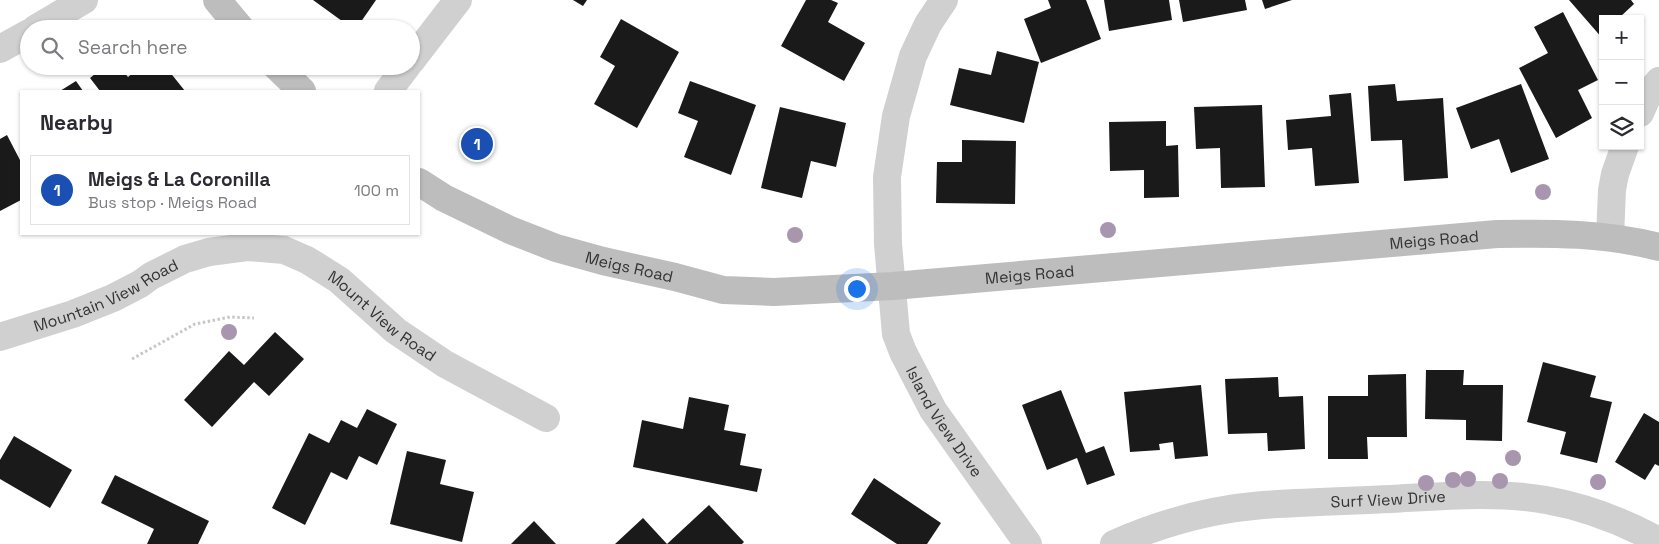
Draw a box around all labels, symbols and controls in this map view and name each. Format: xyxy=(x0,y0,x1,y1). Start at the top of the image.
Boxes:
map controls xyxy=(1599,15,1644,150)
button: + xyxy=(1599,15,1644,60)
search box xyxy=(20,20,420,75)
icon: search xyxy=(38,34,66,62)
text: Search here xyxy=(78,35,188,60)
button: − xyxy=(1599,60,1644,105)
button: layers xyxy=(1599,105,1644,150)
text: Nearby xyxy=(40,109,113,136)
pin: 1 xyxy=(461,125,493,163)
text: Meigs & La Coronilla xyxy=(88,167,270,192)
text: 1 xyxy=(53,180,61,201)
text: 100 m xyxy=(354,180,399,201)
text: Bus stop · Meigs Road xyxy=(88,192,257,213)
street label: Meigs Road xyxy=(1389,226,1480,254)
street label: Meigs Road xyxy=(583,247,675,287)
street label: Mountain View Road xyxy=(31,254,182,337)
street label: Meigs Road xyxy=(984,260,1075,289)
street label: Mount View Road xyxy=(324,266,440,366)
your location xyxy=(844,276,870,302)
street label: Island View Drive xyxy=(901,363,987,481)
street label: Surf View Drive xyxy=(1330,486,1446,512)

